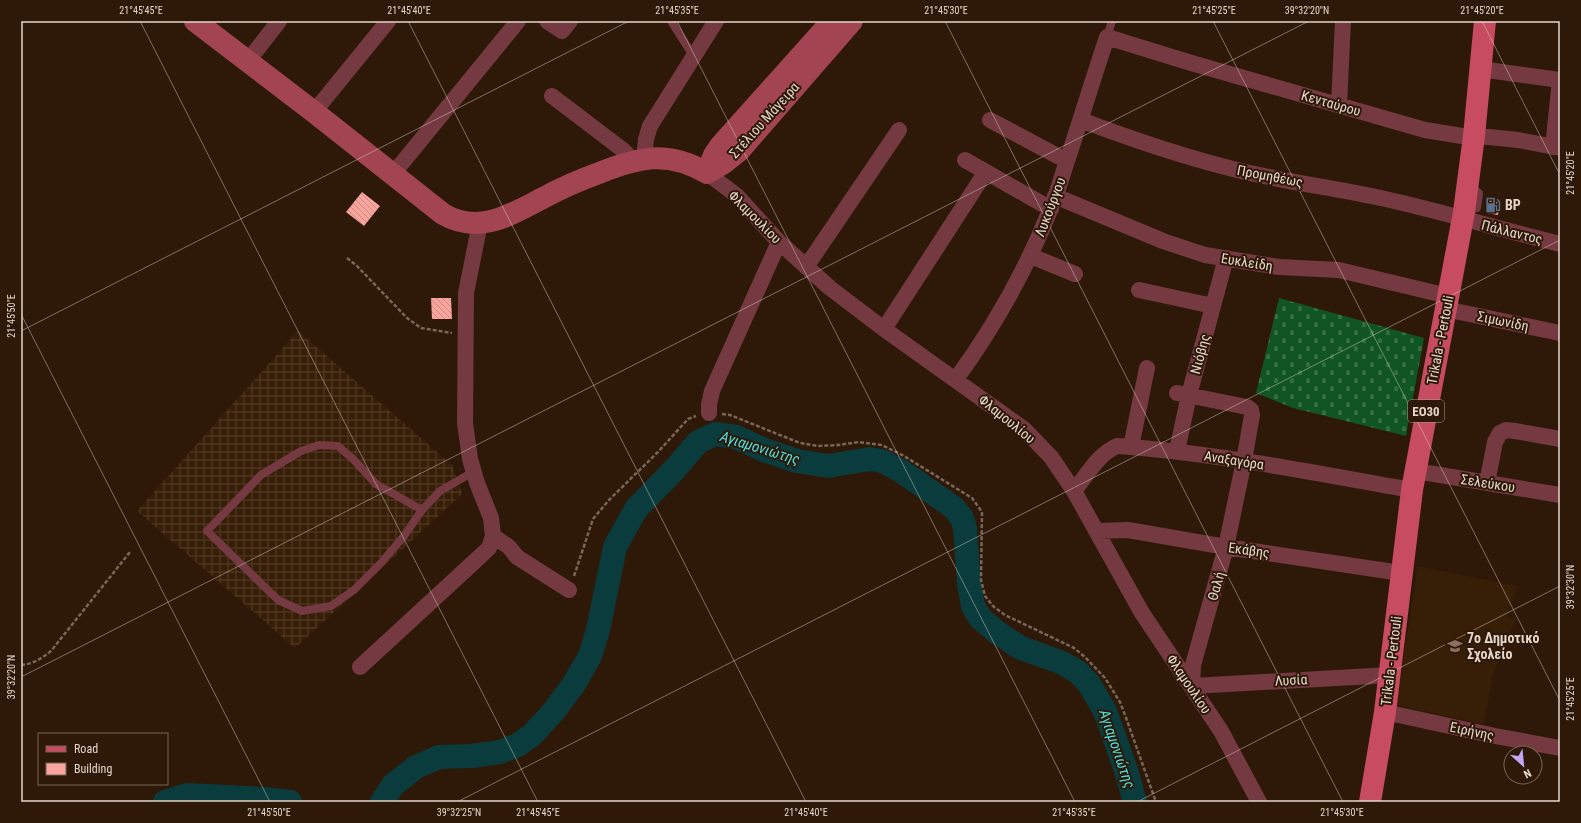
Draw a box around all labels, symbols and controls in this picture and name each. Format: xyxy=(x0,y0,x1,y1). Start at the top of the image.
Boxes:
text: 21°45'45"E xyxy=(119,5,163,16)
text: 21°45'40"E xyxy=(387,5,431,16)
text: 21°45'35"E xyxy=(655,5,699,16)
text: 21°45'30"E xyxy=(924,5,968,16)
text: 21°45'25"E xyxy=(1192,5,1236,16)
text: 39°32'20"N xyxy=(1285,5,1329,16)
text: 21°45'20"E xyxy=(1460,5,1504,16)
street label: Στέλιου Μάγειρα xyxy=(726,79,802,161)
street label: Κενταύρου xyxy=(1299,87,1363,119)
text: 21°45'20"E xyxy=(1565,151,1576,195)
street label: Προμηθέως xyxy=(1236,162,1304,190)
street label: Λυκούργου xyxy=(1031,175,1069,239)
street label: Φλαμουλίου xyxy=(725,187,785,247)
fuel station icon: BP xyxy=(1484,196,1502,214)
place label: BP xyxy=(1505,197,1521,213)
street label: Πάλλαντος xyxy=(1480,217,1544,247)
street label: Ευκλείδη xyxy=(1220,250,1274,274)
text: 21°45'50"E xyxy=(6,294,17,338)
street label: Trikala - Pertouli xyxy=(1424,294,1456,386)
street label: Σιμωνίδη xyxy=(1476,308,1530,334)
street label: Νιόβης xyxy=(1187,332,1213,376)
street label: Φλαμουλίου xyxy=(976,391,1039,447)
road number: ΕΟ30 xyxy=(1408,400,1444,422)
water label: Αγιαμονιώτης xyxy=(717,427,802,469)
street label: Αναξαγόρα xyxy=(1203,447,1265,473)
street label: Σελεύκου xyxy=(1460,471,1516,495)
street label: Εκάβης xyxy=(1227,539,1271,561)
text: 39°32'30"N xyxy=(1565,565,1576,609)
street label: Θαλή xyxy=(1204,570,1228,602)
street label: Trikala - Pertouli xyxy=(1378,615,1404,707)
place label: 7ο Δημοτικό Σχολείο xyxy=(1467,630,1540,663)
school or university icon: 7ο Δημοτικό Σχολείο xyxy=(1446,637,1464,655)
street label: Φλαμουλίου xyxy=(1163,651,1215,717)
text: 39°32'20"N xyxy=(6,655,17,699)
street label: Λυσία xyxy=(1274,671,1308,689)
text: 21°45'25"E xyxy=(1565,677,1576,721)
water label: Αγιαμονιώτης xyxy=(1095,706,1139,791)
street label: Ειρήνης xyxy=(1448,719,1496,743)
legend xyxy=(38,733,168,785)
text: Road xyxy=(74,742,98,756)
north arrow xyxy=(1503,745,1543,785)
text: Building xyxy=(74,762,112,776)
text: N xyxy=(1521,766,1533,781)
text: 21°45'50"E xyxy=(247,807,291,818)
text: 39°32'25"N xyxy=(437,807,481,818)
text: 21°45'45"E xyxy=(516,807,560,818)
text: 21°45'40"E xyxy=(784,807,828,818)
text: 21°45'35"E xyxy=(1052,807,1096,818)
text: 21°45'30"E xyxy=(1320,807,1364,818)

